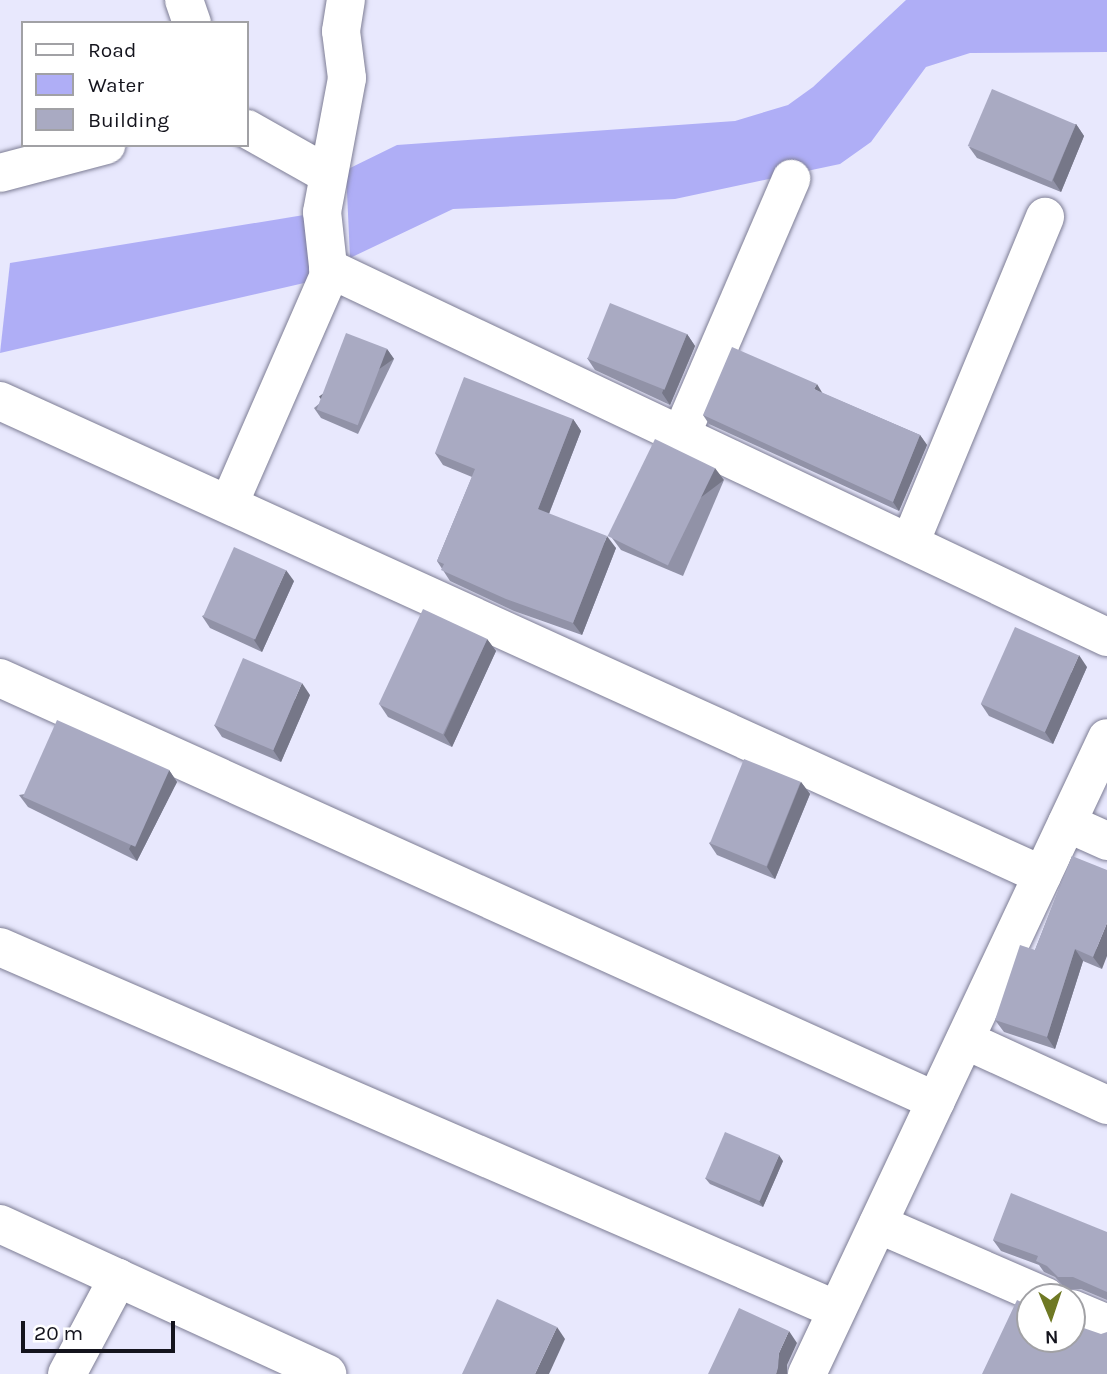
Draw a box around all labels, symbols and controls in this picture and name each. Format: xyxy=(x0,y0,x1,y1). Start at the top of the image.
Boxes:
legend xyxy=(21,21,248,147)
text: Road xyxy=(88,38,136,62)
text: Water xyxy=(88,73,144,97)
text: Building xyxy=(88,108,169,132)
north arrow xyxy=(1016,1283,1086,1353)
scale bar xyxy=(24,1308,178,1352)
text: 20 m xyxy=(34,1321,83,1345)
text: N xyxy=(1044,1326,1059,1348)

